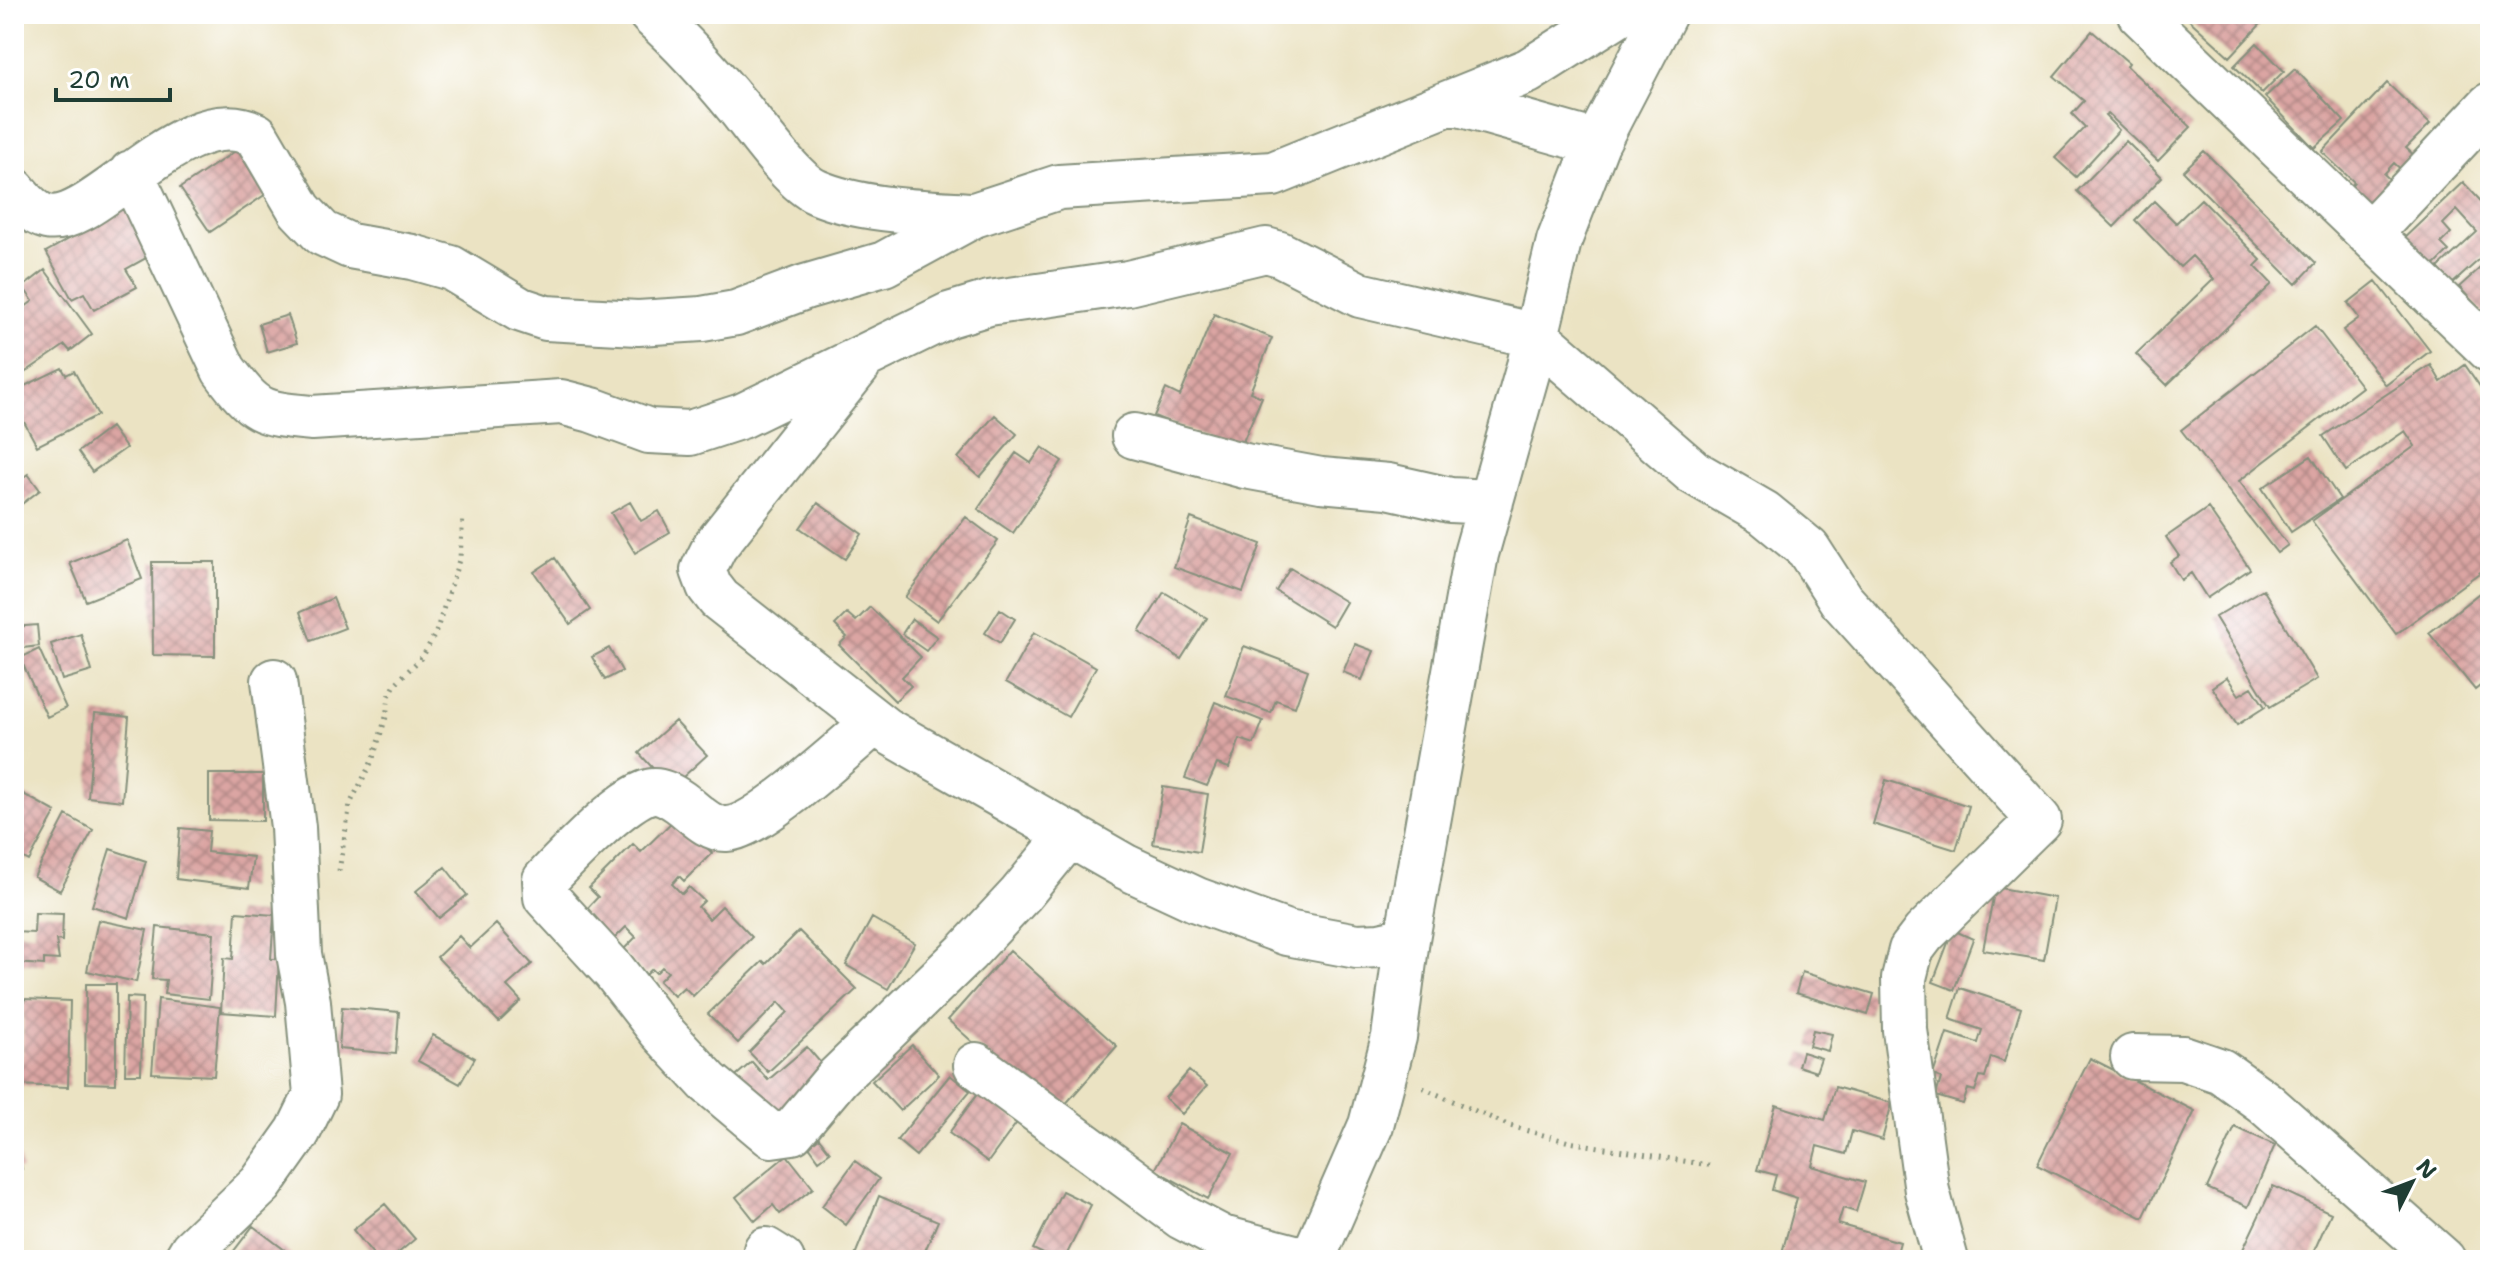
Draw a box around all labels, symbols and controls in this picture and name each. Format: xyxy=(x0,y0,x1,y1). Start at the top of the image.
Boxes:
scale bar xyxy=(56,52,170,102)
text: 20 m xyxy=(68,64,130,96)
north arrow xyxy=(2372,1142,2452,1222)
text: N xyxy=(2410,1153,2443,1185)

